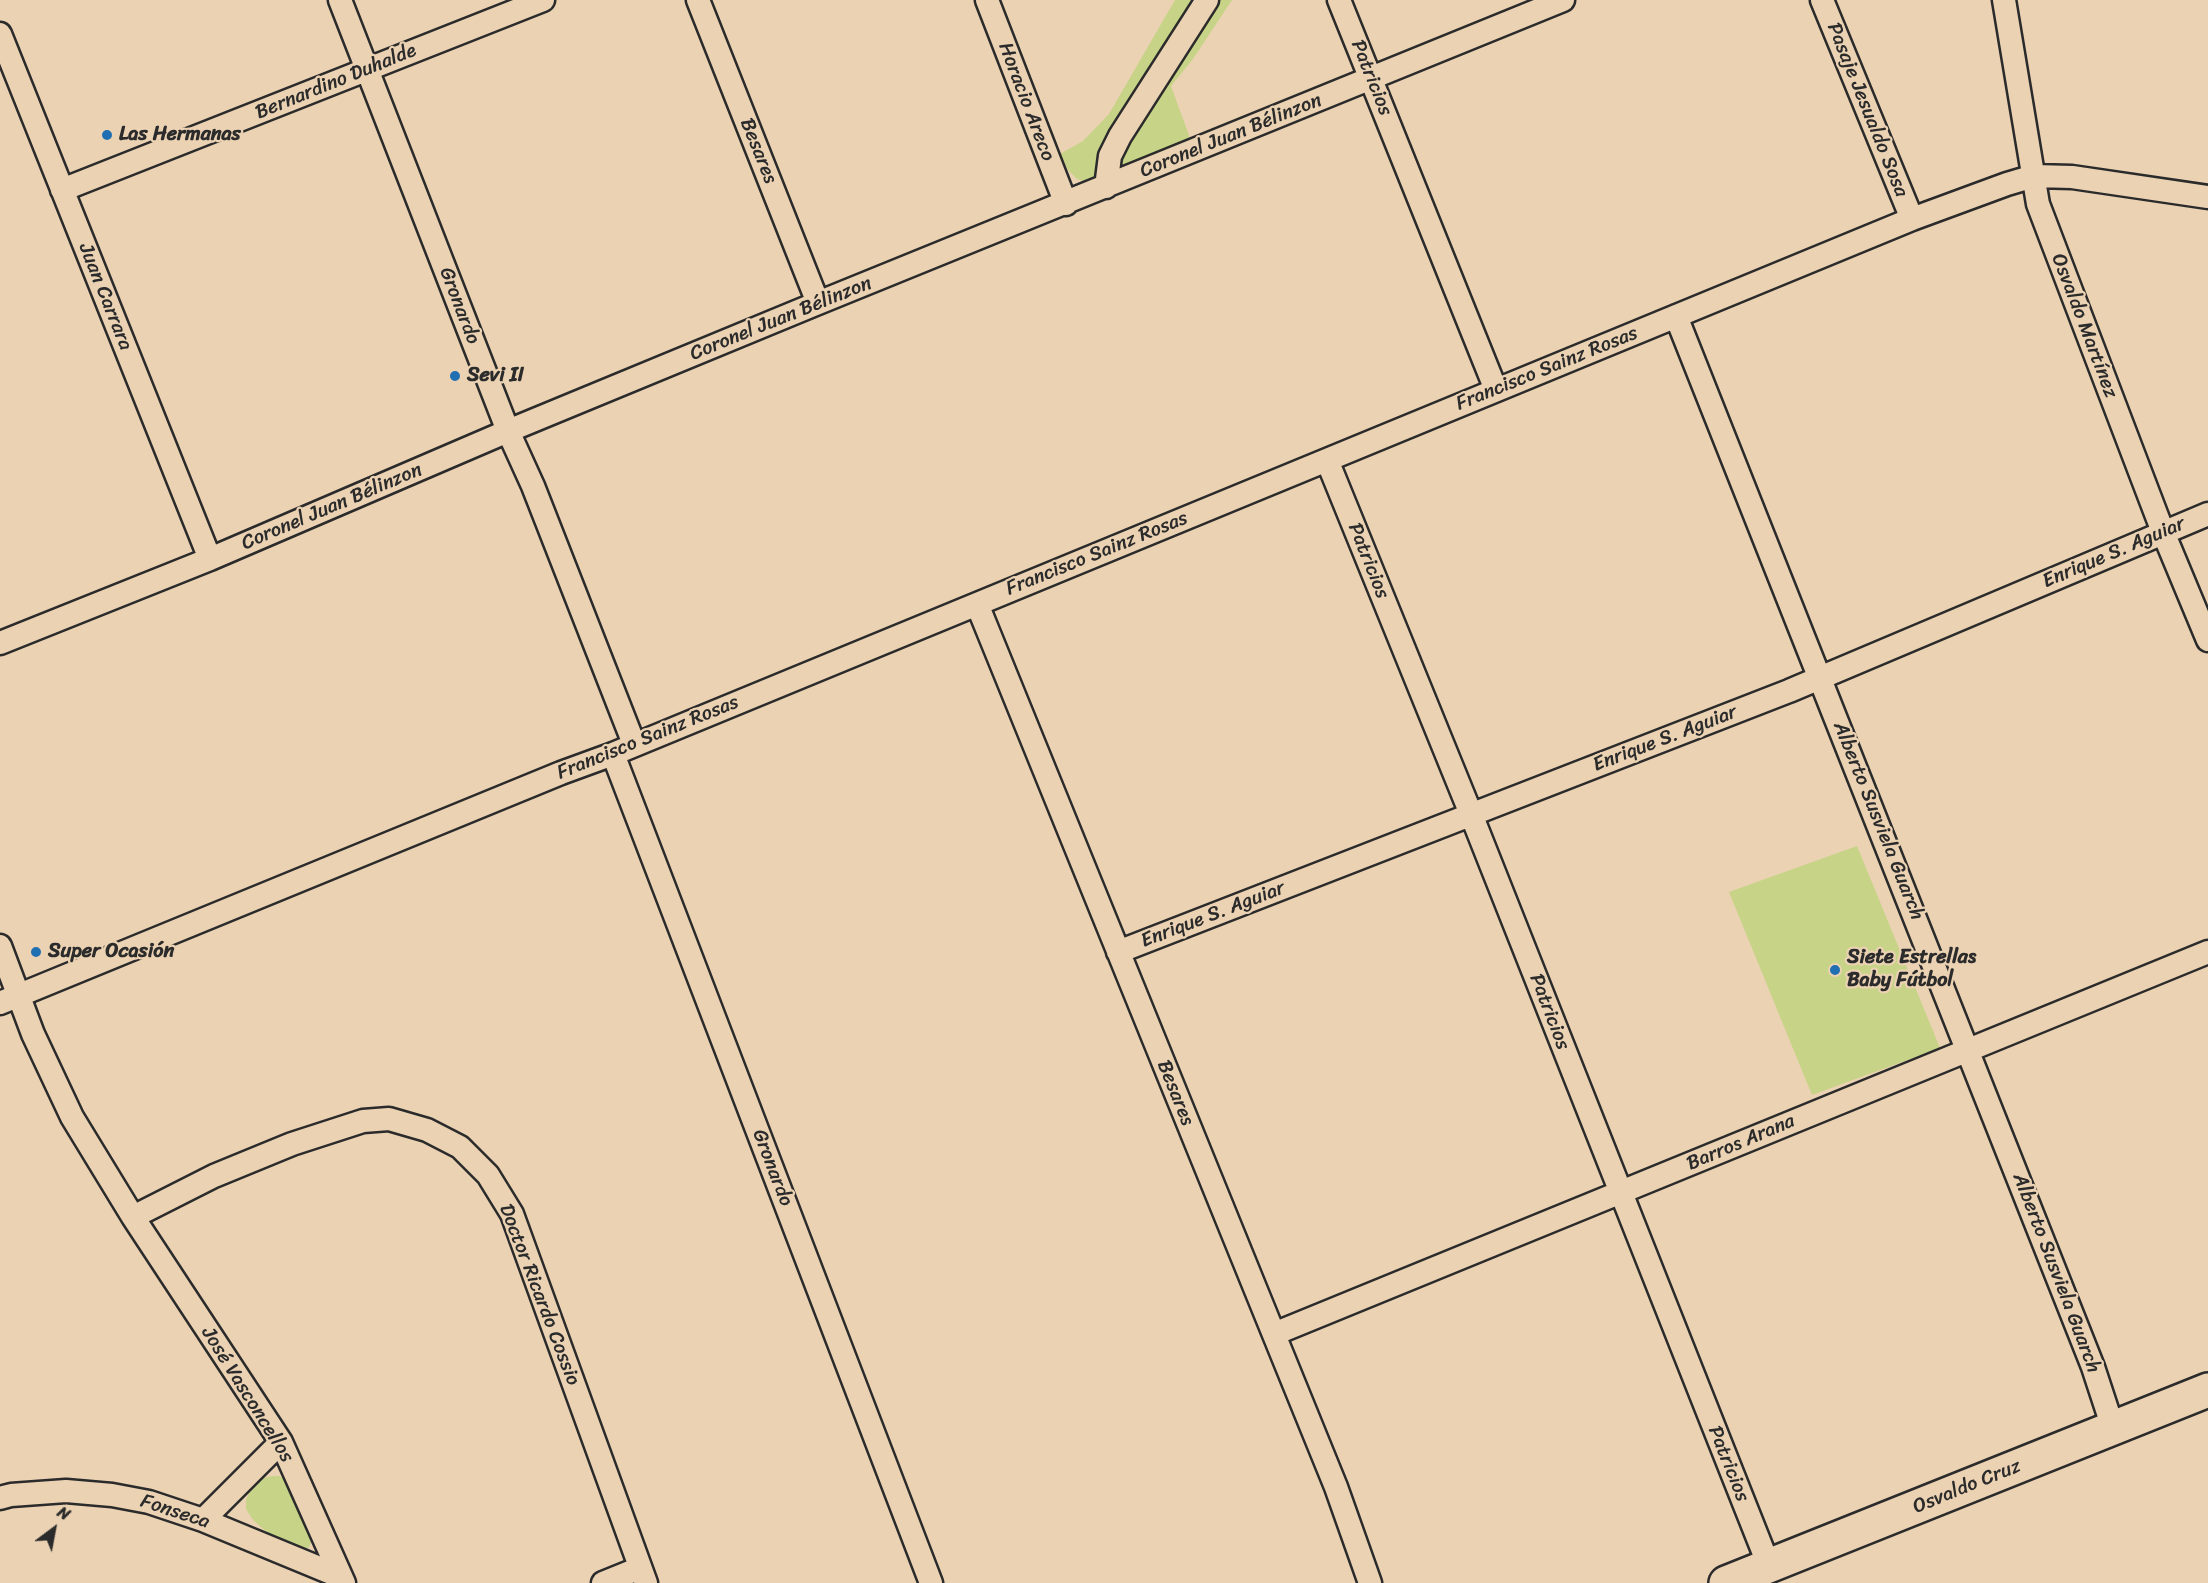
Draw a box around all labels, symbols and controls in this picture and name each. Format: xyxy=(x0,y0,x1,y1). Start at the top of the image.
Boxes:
street label: Pasaje Jesualdo Sosa xyxy=(1821,19,1913,201)
street label: Patricios xyxy=(1345,37,1397,119)
street label: Bernardino Duhalde xyxy=(252,39,420,125)
street label: Horacio Areco xyxy=(992,39,1060,165)
street label: Coronel Juan Bélinzon xyxy=(1137,89,1325,183)
street label: Besares xyxy=(734,115,782,187)
place label: Las Hermanas xyxy=(119,123,241,147)
marker: Las Hermanas xyxy=(100,128,114,142)
street label: Juan Carrara xyxy=(73,240,137,354)
street label: Osvaldo Martínez xyxy=(2045,250,2123,402)
street label: Gronardo xyxy=(433,264,485,348)
street label: Coronel Juan Bélinzon xyxy=(687,272,875,366)
street label: Francisco Sainz Rosas xyxy=(1453,322,1641,416)
place label: Sevi II xyxy=(467,364,524,388)
marker: Sevi II xyxy=(448,369,462,383)
street label: Coronel Juan Bélinzon xyxy=(238,458,426,556)
street label: Francisco Sainz Rosas xyxy=(1003,507,1191,601)
street label: Enrique S. Aguiar xyxy=(2039,512,2189,594)
street label: Patricios xyxy=(1342,520,1394,602)
street label: Francisco Sainz Rosas xyxy=(554,691,742,785)
street label: Enrique S. Aguiar xyxy=(1590,700,1740,778)
street label: Alberto Susviela Guarch xyxy=(1827,718,1929,924)
street label: Enrique S. Aguiar xyxy=(1138,876,1288,954)
place label: Super Ocasión xyxy=(48,940,174,964)
marker: Super Ocasión xyxy=(29,945,43,959)
place label: Siete Estrellas Baby Fútbol xyxy=(1847,946,1976,993)
marker: Siete Estrellas Baby Fútbol xyxy=(1828,963,1842,977)
street label: Patricios xyxy=(1524,971,1574,1053)
street label: Besares xyxy=(1151,1057,1199,1129)
street label: Barros Arana xyxy=(1683,1110,1799,1176)
street label: Gronardo xyxy=(746,1126,798,1210)
street label: Alberto Susviela Guarch xyxy=(2007,1170,2105,1376)
street label: Doctor Ricardo Cossio xyxy=(493,1201,585,1389)
street label: José Vasconcellos xyxy=(196,1323,298,1467)
street label: Patricios xyxy=(1702,1423,1754,1505)
street label: Osvaldo Cruz xyxy=(1910,1455,2024,1519)
street label: Fonseca xyxy=(137,1490,213,1534)
text: N xyxy=(51,1498,76,1529)
north arrow xyxy=(24,1499,84,1559)

